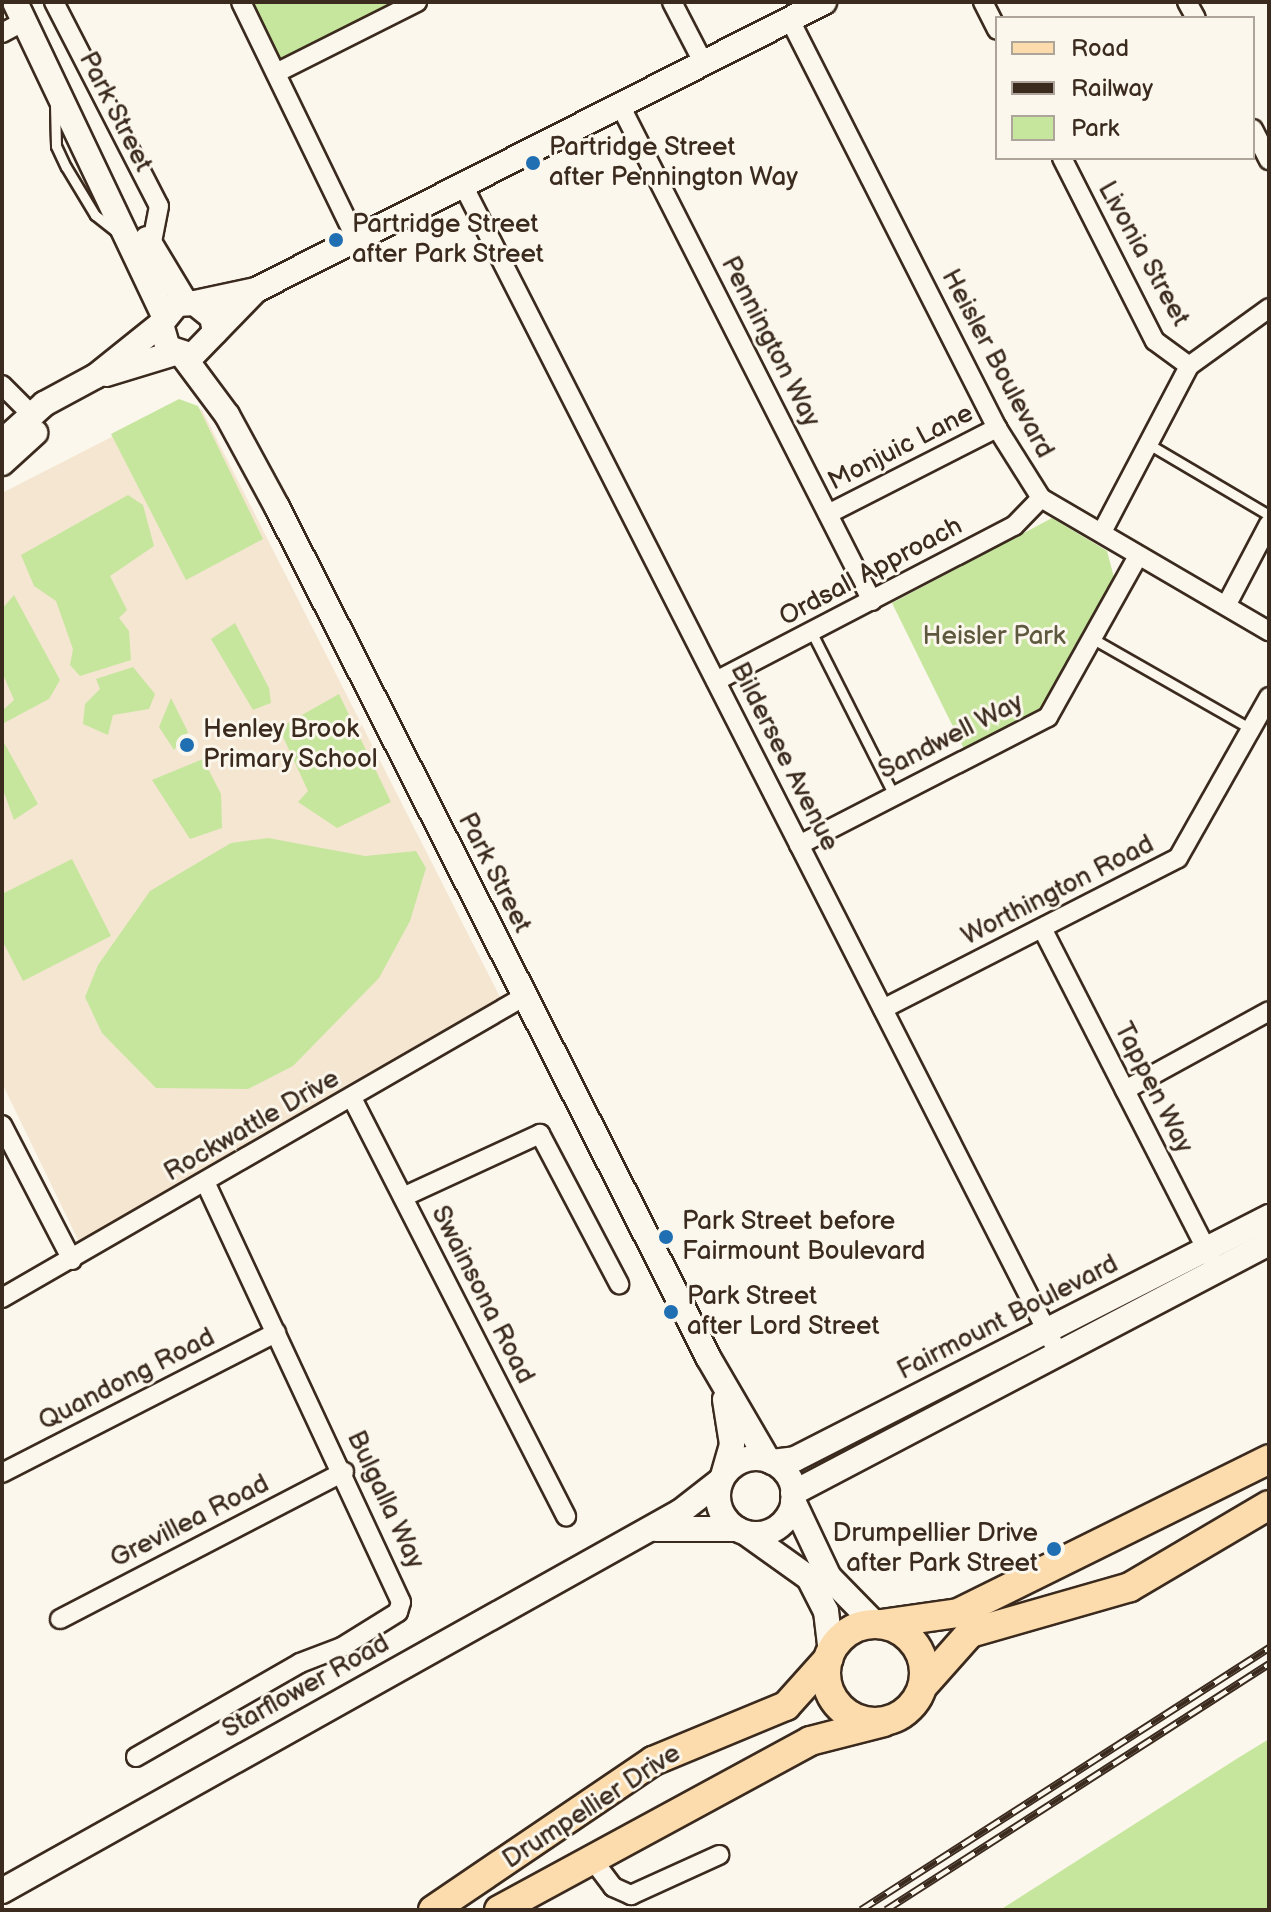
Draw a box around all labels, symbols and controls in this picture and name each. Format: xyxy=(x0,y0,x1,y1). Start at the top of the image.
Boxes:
legend xyxy=(995,16,1255,160)
text: Road xyxy=(1071,34,1129,63)
street label: Park Street xyxy=(71,47,159,177)
text: Railway xyxy=(1071,74,1153,103)
text: Park xyxy=(1071,114,1119,143)
place label: Partridge Street after Pennington Way xyxy=(549,132,799,194)
marker: Partridge Street after Pennington Way xyxy=(524,154,542,172)
street label: Livonia Street xyxy=(1090,176,1196,332)
place label: Partridge Street after Park Street xyxy=(352,209,544,270)
marker: Partridge Street after Park Street xyxy=(327,231,345,249)
street label: Pennington Way xyxy=(713,251,827,433)
street label: Heisler Boulevard xyxy=(934,264,1060,464)
street label: Monjuic Lane xyxy=(823,398,979,498)
street label: Ordsall Approach xyxy=(774,511,968,633)
park label: Heisler Park xyxy=(923,621,1065,653)
street label: Bildersee Avenue xyxy=(723,658,845,856)
street label: Sandwell Way xyxy=(873,687,1029,787)
place label: Henley Brook Primary School xyxy=(203,714,380,776)
marker: Henley Brook Primary School xyxy=(178,736,196,754)
street label: Park Street xyxy=(450,808,538,938)
street label: Worthington Road xyxy=(957,829,1159,953)
street label: Tappen Way xyxy=(1107,1017,1199,1159)
street label: Rockwattle Drive xyxy=(159,1063,345,1189)
street label: Swainsona Road xyxy=(424,1201,540,1389)
place label: Park Street before Fairmount Boulevard xyxy=(682,1206,925,1268)
marker: Park Street before Fairmount Boulevard xyxy=(657,1228,675,1246)
street label: Fairmount Boulevard xyxy=(892,1249,1124,1387)
place label: Park Street after Lord Street xyxy=(687,1281,880,1342)
marker: Park Street after Lord Street xyxy=(662,1303,680,1321)
street label: Quandong Road xyxy=(34,1322,220,1438)
street label: Bulgalla Way xyxy=(339,1426,431,1574)
street label: Grevillea Road xyxy=(106,1469,274,1575)
place label: Drumpellier Drive after Park Street xyxy=(833,1518,1038,1580)
marker: Drumpellier Drive after Park Street xyxy=(1045,1540,1063,1558)
street label: Starflower Road xyxy=(217,1628,395,1746)
street label: Drumpellier Drive xyxy=(497,1738,687,1876)

